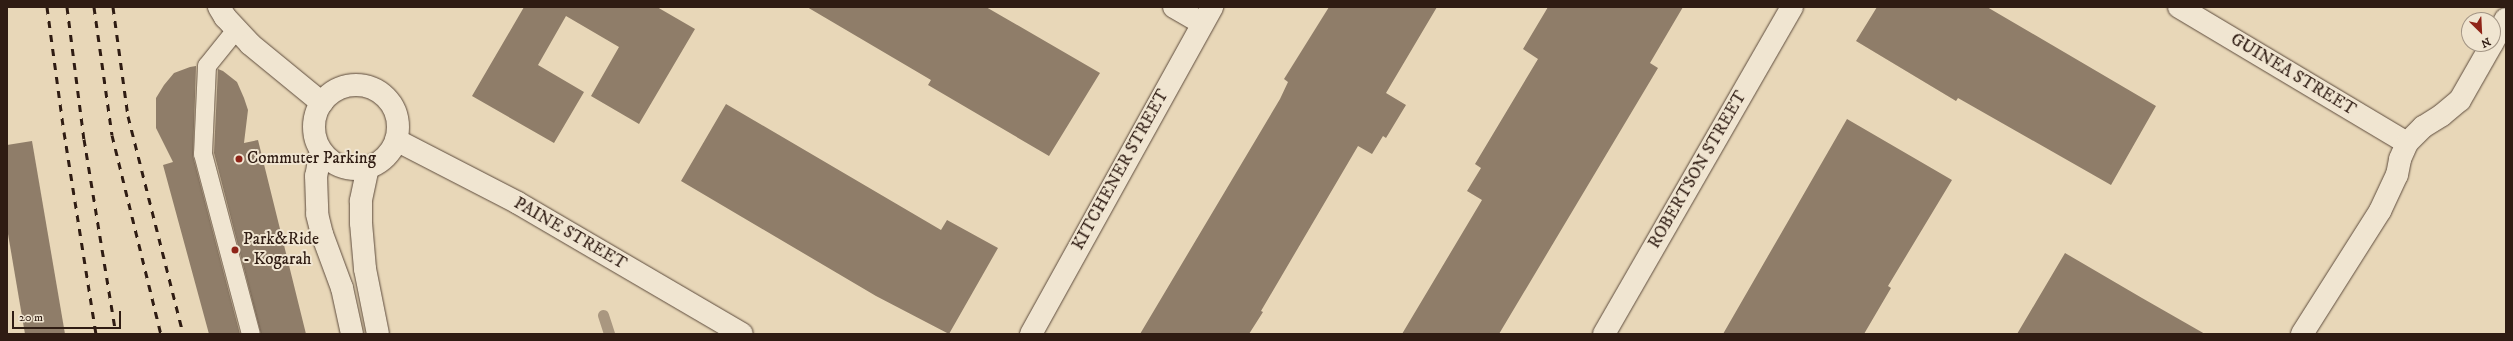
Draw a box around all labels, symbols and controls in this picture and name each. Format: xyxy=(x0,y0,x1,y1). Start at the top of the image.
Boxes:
north arrow xyxy=(2461,12,2501,52)
street label: GUINEA STREET xyxy=(2227,30,2359,120)
text: N xyxy=(2479,34,2492,50)
street label: KITCHENER STREET xyxy=(1068,86,1174,254)
street label: ROBERTSON STREET xyxy=(1645,88,1751,252)
place label: Commuter Parking xyxy=(247,149,376,169)
marker: Commuter Parking xyxy=(234,154,244,164)
street label: PAINE STREET xyxy=(510,193,630,275)
place label: Park&Ride - Kogarah xyxy=(243,230,319,270)
marker: Park&Ride - Kogarah xyxy=(230,245,240,255)
scale bar xyxy=(14,303,123,329)
text: 20 m xyxy=(19,310,43,325)

